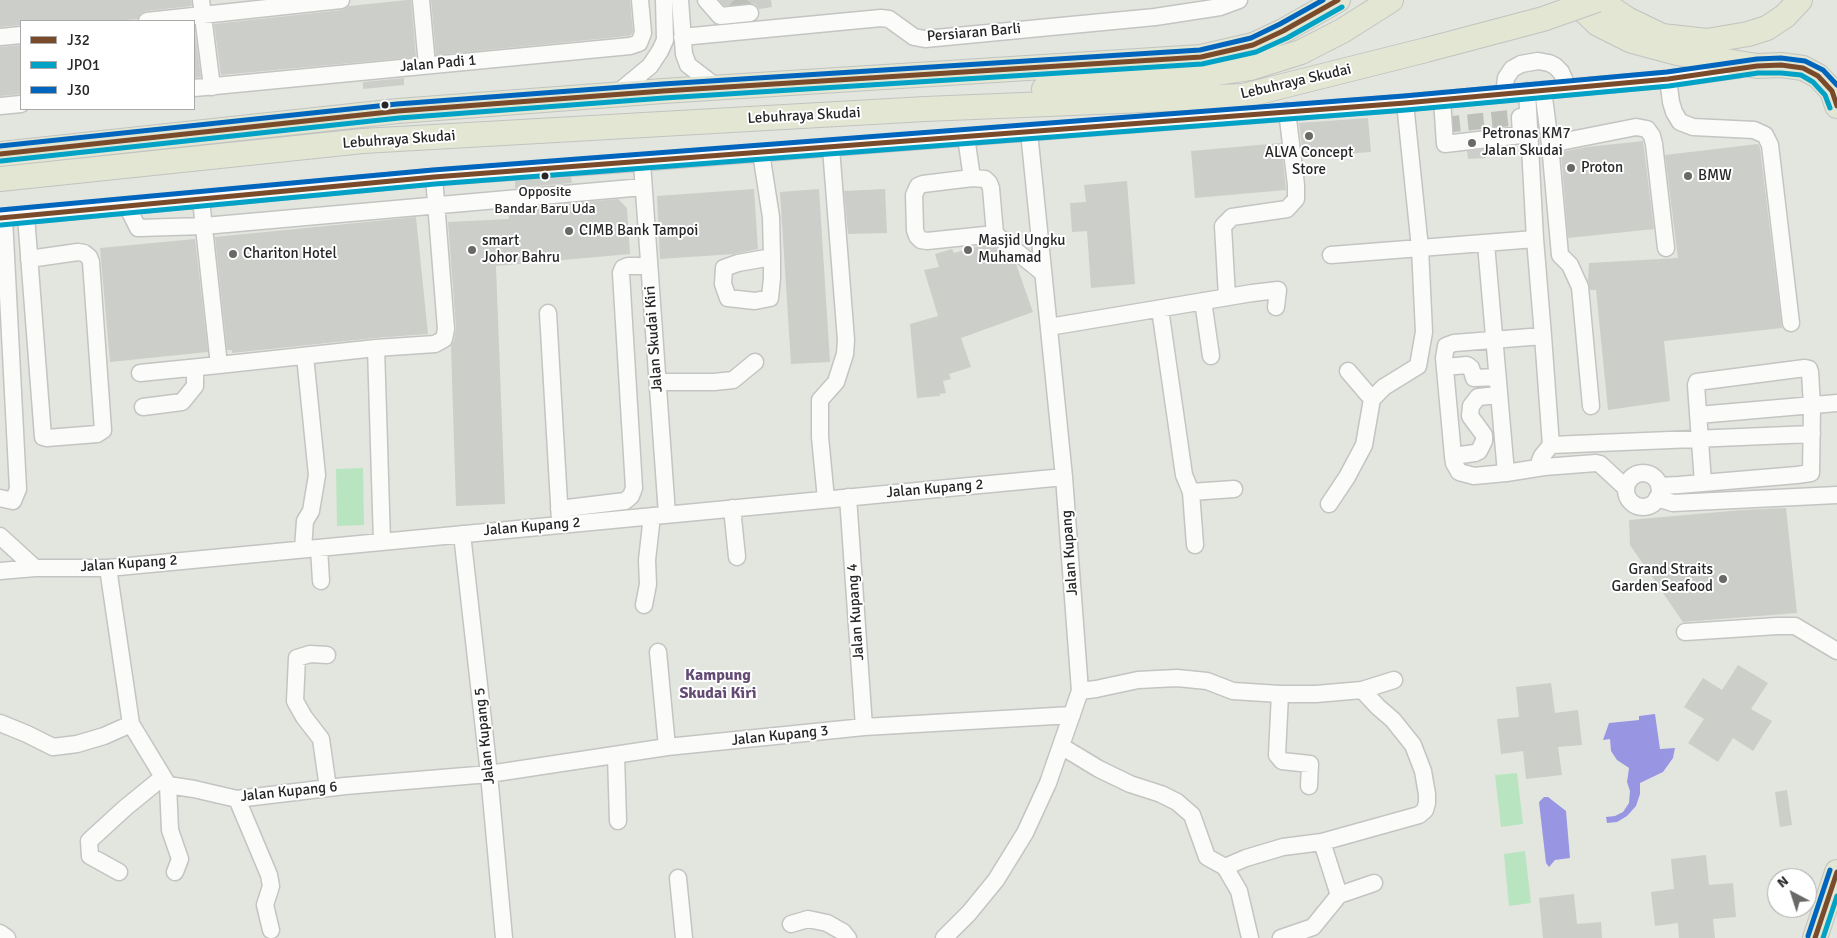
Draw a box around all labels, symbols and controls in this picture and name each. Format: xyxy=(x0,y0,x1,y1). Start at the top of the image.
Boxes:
legend xyxy=(20,20,195,110)
street label: Persiaran Barli xyxy=(926,20,1022,46)
text: J32 xyxy=(67,31,90,49)
street label: Jalan Padi 1 xyxy=(399,52,477,76)
text: JPO1 xyxy=(67,56,100,74)
street label: Lebuhraya Skudai xyxy=(1239,60,1353,104)
text: J30 xyxy=(67,81,90,99)
unlabelled marker xyxy=(380,100,390,110)
street label: Lebuhraya Skudai xyxy=(747,104,861,128)
place label: Petronas KM7 Jalan Skudai xyxy=(1482,125,1571,160)
street label: Lebuhraya Skudai xyxy=(342,127,456,153)
marker: ALVA Concept Store xyxy=(1303,130,1315,142)
marker: Petronas KM7 Jalan Skudai xyxy=(1466,137,1478,149)
place label: ALVA Concept Store xyxy=(1265,144,1353,179)
place label: Proton xyxy=(1581,159,1623,177)
marker: Proton xyxy=(1565,162,1577,174)
place label: BMW xyxy=(1698,167,1732,185)
marker: BMW xyxy=(1682,170,1694,182)
marker: Opposite Bandar Baru Uda xyxy=(540,171,550,181)
place label: Opposite Bandar Baru Uda xyxy=(494,184,596,216)
place label: CIMB Bank Tampoi xyxy=(579,222,698,240)
marker: CIMB Bank Tampoi xyxy=(563,225,575,237)
place label: smart Johor Bahru xyxy=(482,232,560,267)
place label: Masjid Ungku Muhamad xyxy=(978,232,1065,267)
marker: smart Johor Bahru xyxy=(466,244,478,256)
marker: Masjid Ungku Muhamad xyxy=(962,244,974,256)
place label: Chariton Hotel xyxy=(243,245,337,263)
marker: Chariton Hotel xyxy=(227,248,239,260)
street label: Jalan Skudai Kiri xyxy=(641,285,667,393)
street label: Jalan Kupang 2 xyxy=(886,476,984,502)
street label: Jalan Kupang xyxy=(1058,509,1082,597)
street label: Jalan Kupang 2 xyxy=(483,514,581,540)
street label: Jalan Kupang 2 xyxy=(80,552,178,576)
place label: Grand Straits Garden Seafood xyxy=(1612,561,1713,596)
street label: Jalan Kupang 4 xyxy=(844,563,868,661)
marker: Grand Straits Garden Seafood xyxy=(1717,573,1729,585)
district label: Kampung Skudai Kiri xyxy=(679,666,757,704)
street label: Jalan Kupang 5 xyxy=(471,687,499,785)
street label: Jalan Kupang 3 xyxy=(731,722,829,750)
street label: Jalan Kupang 6 xyxy=(240,778,338,806)
north arrow xyxy=(1767,868,1817,918)
text: N xyxy=(1773,872,1792,892)

